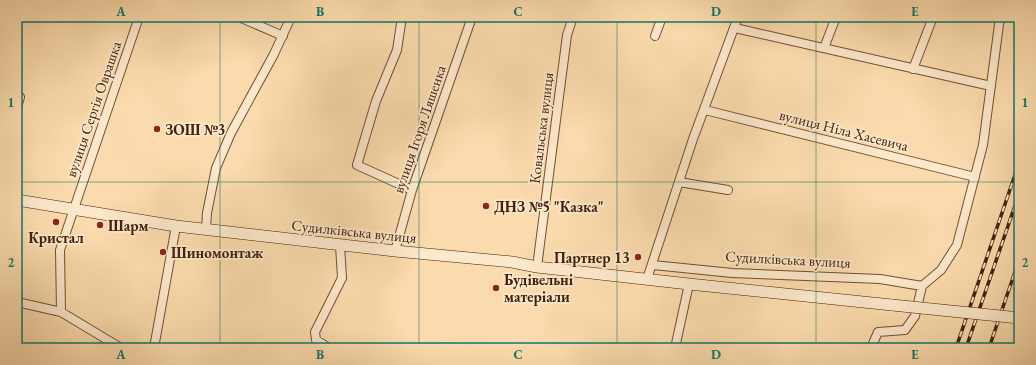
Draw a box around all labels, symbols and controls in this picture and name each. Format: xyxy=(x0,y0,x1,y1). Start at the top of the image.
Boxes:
text: A xyxy=(115,3,126,20)
text: B xyxy=(316,3,324,20)
text: C xyxy=(513,3,523,20)
text: D xyxy=(711,3,721,20)
text: E xyxy=(911,3,919,20)
street label: вулиця Сергія Оврашка xyxy=(61,39,125,179)
street label: вулиця Ігоря Ляшенка xyxy=(388,62,450,196)
street label: Ковальська вулиця xyxy=(525,71,557,185)
text: 1 xyxy=(8,94,15,111)
text: 1 xyxy=(1022,94,1029,111)
street label: вулиця Ніла Хасевича xyxy=(778,105,910,155)
place label: ЗОШ №3 xyxy=(165,120,226,139)
marker: ЗОШ №3 xyxy=(152,124,162,134)
place label: ДНЗ №5 "Казка" xyxy=(494,197,604,216)
marker: ДНЗ №5 "Казка" xyxy=(481,201,491,211)
street label: Судилківська вулиця xyxy=(291,215,418,247)
place label: Шарм xyxy=(108,216,149,235)
marker: Кристал xyxy=(51,217,61,227)
marker: Шарм xyxy=(95,220,105,230)
place label: Кристал xyxy=(28,228,84,247)
place label: Шиномонтаж xyxy=(171,243,263,262)
street label: Судилківська вулиця xyxy=(725,246,851,272)
marker: Шиномонтаж xyxy=(158,247,168,257)
place label: Партнер 13 xyxy=(554,248,630,267)
marker: Партнер 13 xyxy=(633,252,643,262)
text: 2 xyxy=(8,254,15,271)
text: 2 xyxy=(1022,254,1029,271)
place label: Будівельні матеріали xyxy=(504,270,574,306)
marker: Будівельні матеріали xyxy=(491,283,501,293)
text: A xyxy=(115,346,126,363)
text: B xyxy=(316,346,324,363)
text: C xyxy=(513,346,523,363)
text: D xyxy=(711,346,721,363)
text: E xyxy=(911,346,919,363)

